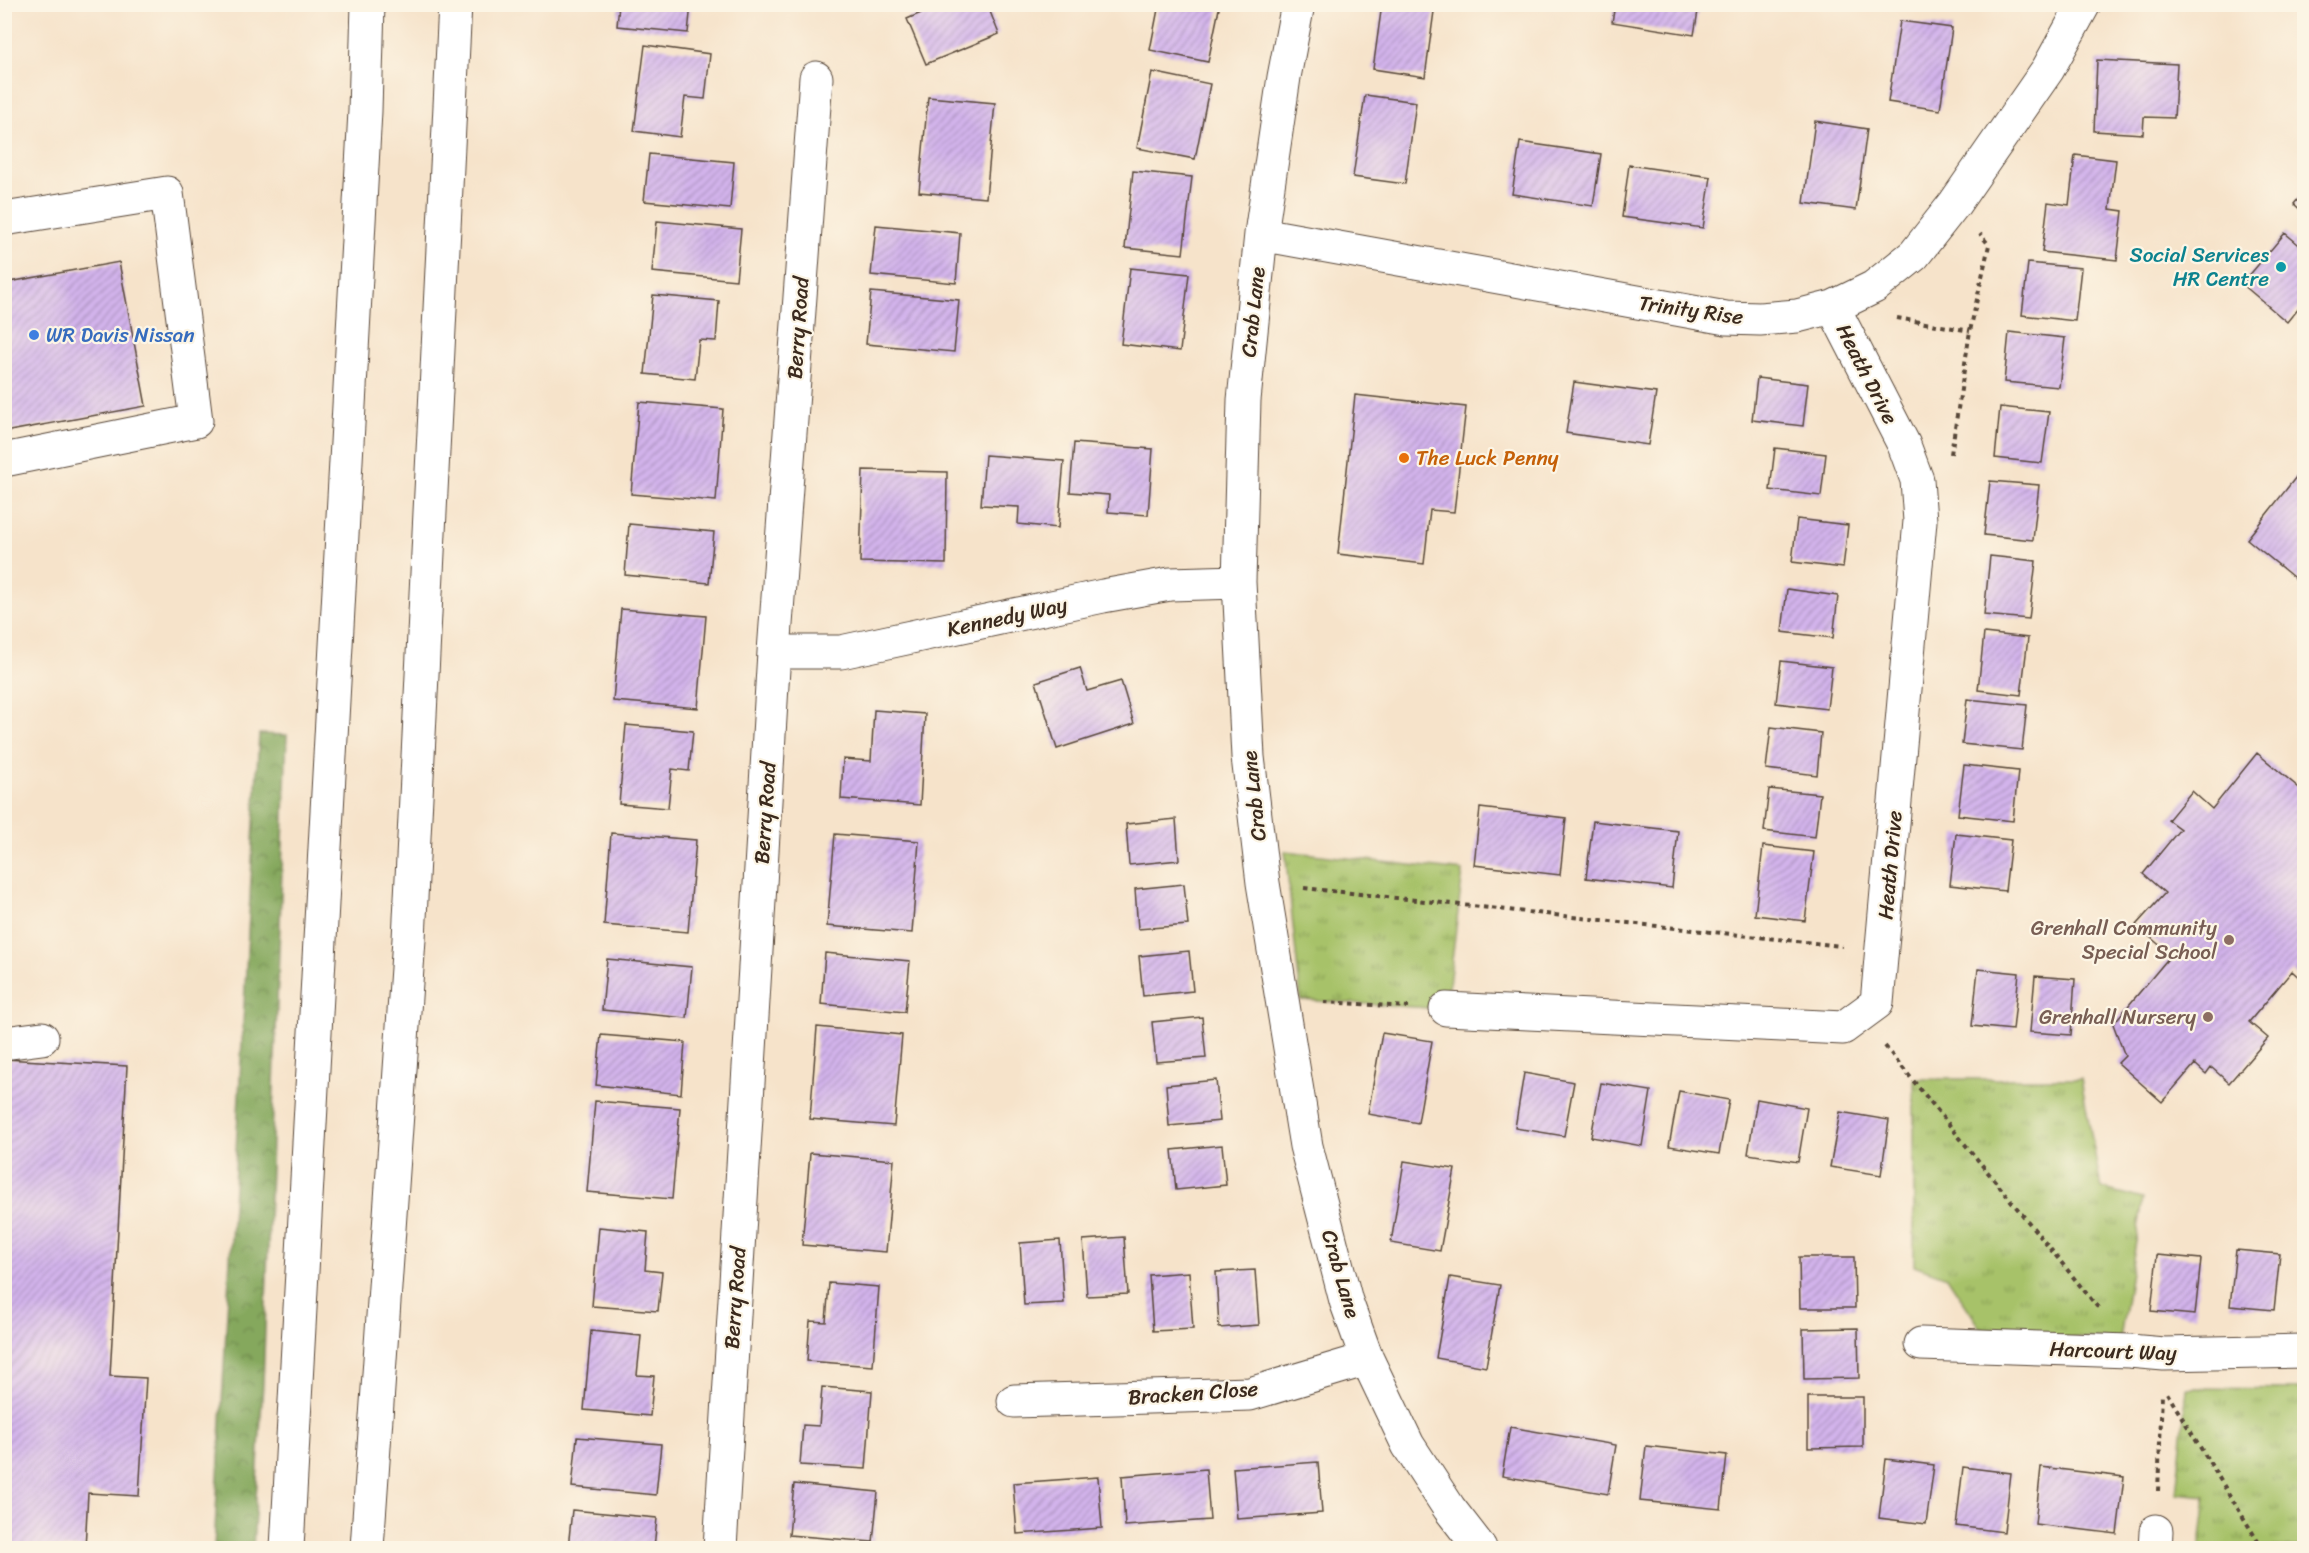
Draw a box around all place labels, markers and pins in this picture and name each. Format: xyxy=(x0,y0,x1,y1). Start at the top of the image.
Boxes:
place label: Social Services HR Centre xyxy=(2130,236,2269,298)
marker: Social Services HR Centre xyxy=(2274,260,2288,274)
place label: WR Davis Nissan xyxy=(46,316,195,354)
marker: WR Davis Nissan xyxy=(27,328,41,342)
place label: The Luck Penny xyxy=(1416,439,1559,477)
marker: The Luck Penny xyxy=(1397,451,1411,465)
place label: Grenhall Community Special School xyxy=(2031,909,2218,971)
marker: Grenhall Community Special School xyxy=(2222,933,2236,947)
place label: Grenhall Nursery xyxy=(2039,998,2196,1036)
marker: Grenhall Nursery xyxy=(2201,1010,2215,1024)

